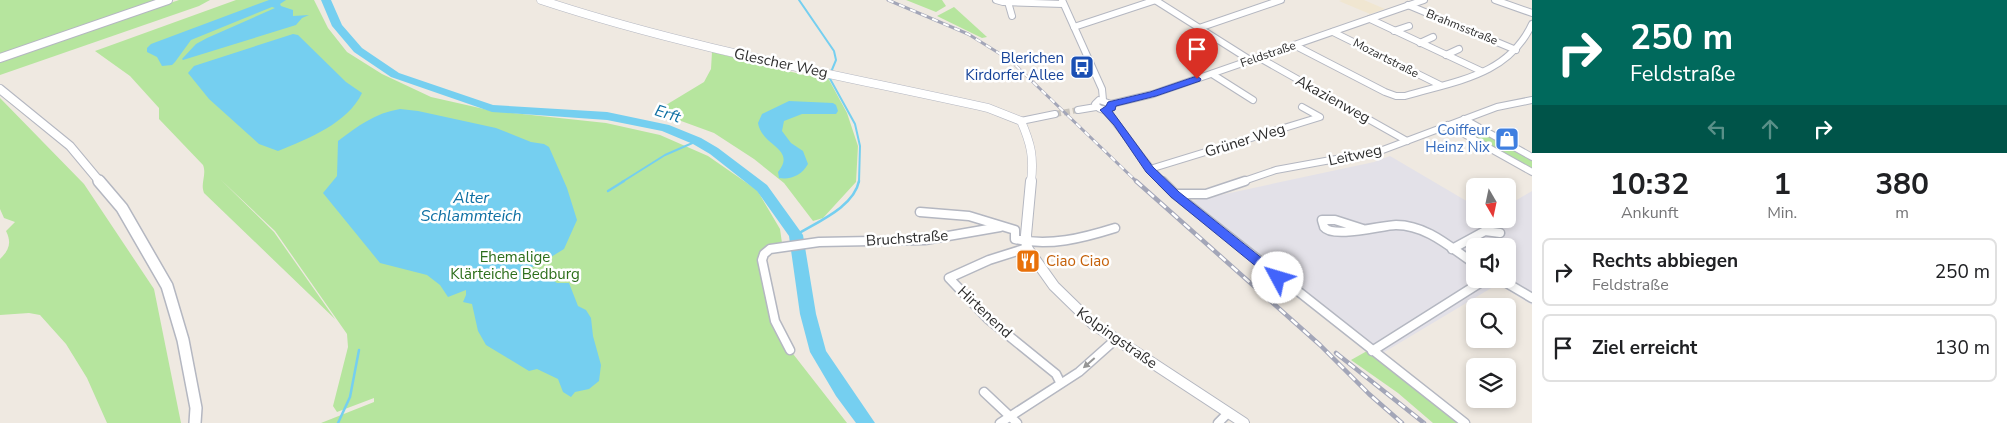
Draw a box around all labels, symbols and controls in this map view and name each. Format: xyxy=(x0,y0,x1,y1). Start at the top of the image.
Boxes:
street label: Brahmsstraße xyxy=(1424,5,1500,49)
text: 250 m xyxy=(1630,14,1733,61)
icon: right xyxy=(1547,20,1612,85)
pin xyxy=(1176,28,1218,79)
icon: arrive xyxy=(1183,35,1211,63)
street label: Mozartstraße xyxy=(1350,35,1422,81)
street label: Feldstraße xyxy=(1238,37,1298,71)
street label: Glescher Weg xyxy=(732,43,830,83)
place label: Blerichen Kirdorfer Allee xyxy=(965,48,1064,85)
bus stop icon: Blerichen Kirdorfer Allee xyxy=(1069,54,1095,80)
text: Feldstraße xyxy=(1630,59,1735,89)
street label: Akazienweg xyxy=(1292,70,1374,128)
water label: Erft xyxy=(652,99,684,129)
icon: left xyxy=(1703,115,1731,143)
icon: ahead xyxy=(1756,115,1784,143)
icon: right xyxy=(1809,115,1837,143)
street label: Grüner Weg xyxy=(1202,118,1288,162)
place label: Coiffeur Heinz Nix xyxy=(1425,120,1491,157)
shop icon: Coiffeur Heinz Nix xyxy=(1494,126,1520,152)
street label: Leitweg xyxy=(1326,140,1384,170)
text: 10:32 xyxy=(1610,164,1689,205)
text: 1 xyxy=(1773,164,1791,205)
text: 380 xyxy=(1875,164,1929,205)
north arrow xyxy=(1466,178,1516,228)
map controls xyxy=(1466,178,1516,408)
water label: Alter Schlammteich xyxy=(420,187,522,227)
text: Ankunft xyxy=(1621,202,1678,224)
text: Min. xyxy=(1767,202,1797,224)
text: m xyxy=(1895,202,1909,224)
street label: Bruchstraße xyxy=(865,225,949,251)
button: sound xyxy=(1466,238,1516,288)
park label: Ehemalige Klärteiche Bedburg xyxy=(450,247,580,284)
restaurant icon: Ciao Ciao xyxy=(1015,248,1041,274)
text: Rechts abbiegen xyxy=(1592,248,1738,274)
place label: Ciao Ciao xyxy=(1046,251,1110,271)
position arrow xyxy=(1251,251,1303,303)
icon: right xyxy=(1549,258,1577,286)
text: 250 m xyxy=(1935,259,1990,285)
text: Feldstraße xyxy=(1592,274,1669,296)
street label: Hirtenend xyxy=(953,282,1017,342)
button: search xyxy=(1466,298,1516,348)
street label: Kolpingstraße xyxy=(1073,303,1161,373)
icon: arrive xyxy=(1549,334,1577,362)
text: Ziel erreicht xyxy=(1592,335,1697,361)
text: 130 m xyxy=(1935,335,1990,361)
one-way arrow xyxy=(1083,357,1096,368)
button: layers xyxy=(1466,358,1516,408)

